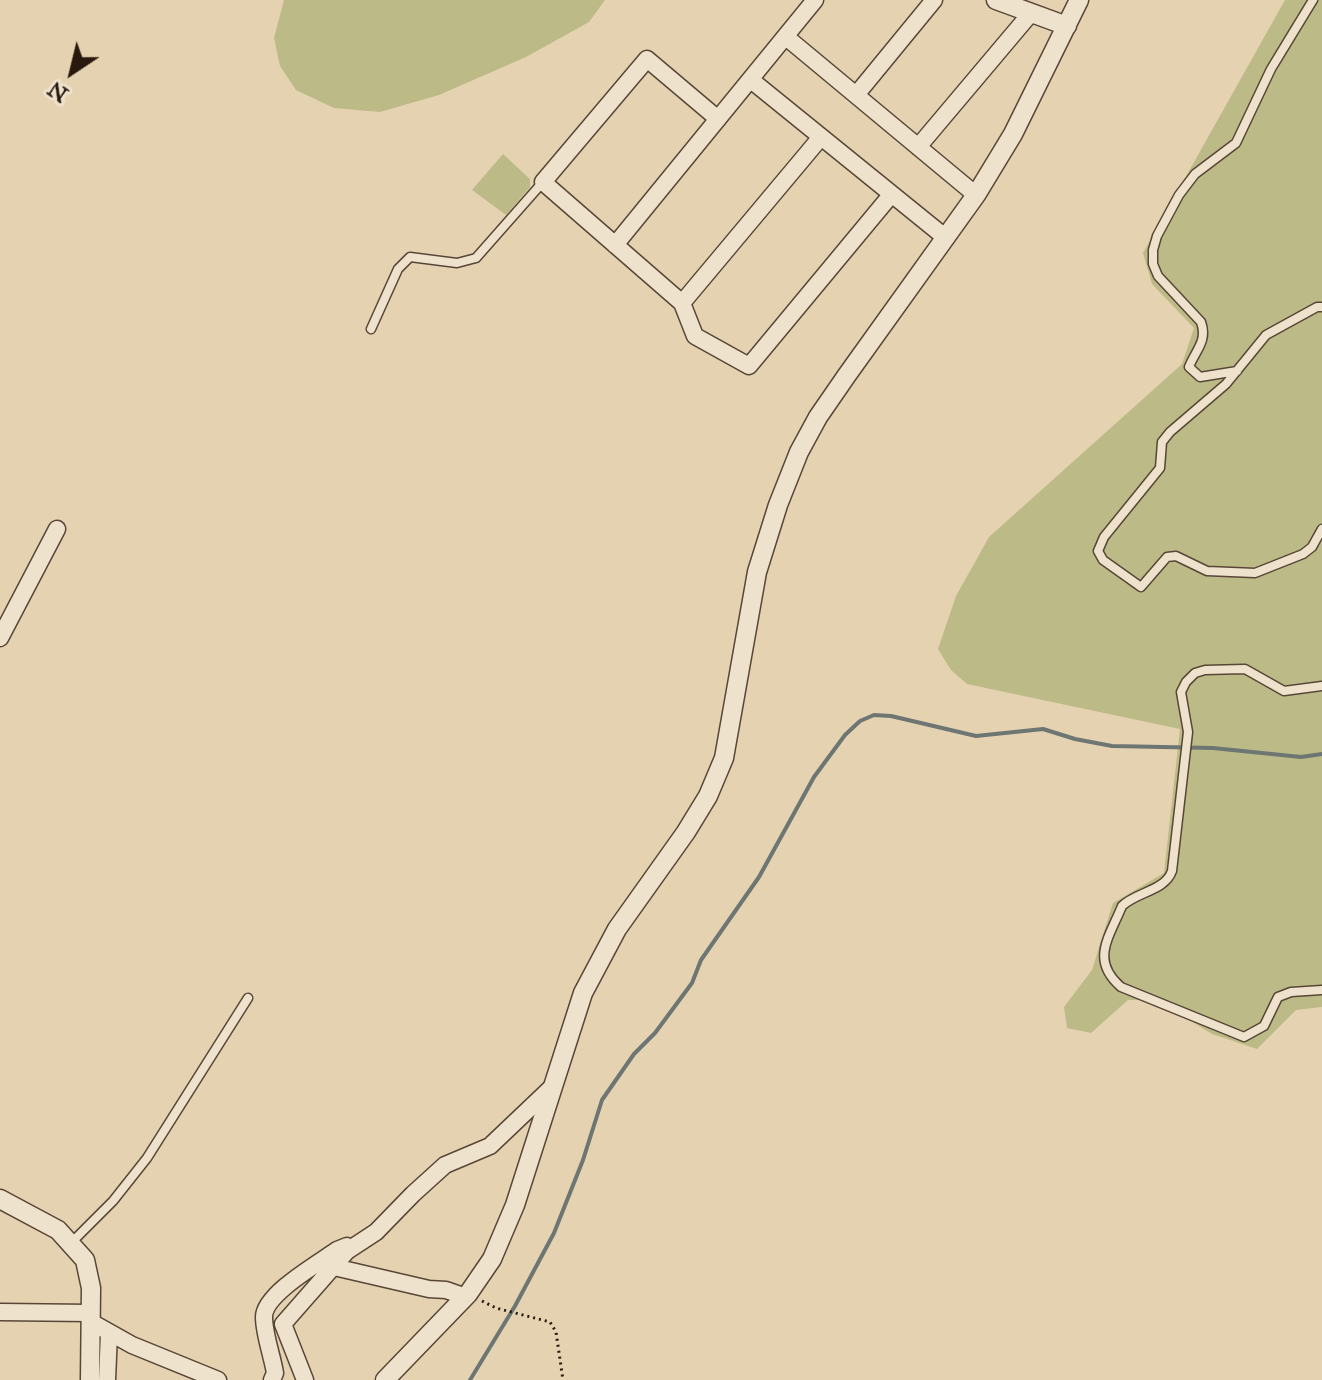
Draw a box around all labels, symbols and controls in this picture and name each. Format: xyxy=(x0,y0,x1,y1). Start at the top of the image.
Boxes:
north arrow xyxy=(32,32,112,112)
text: N xyxy=(43,76,73,108)

